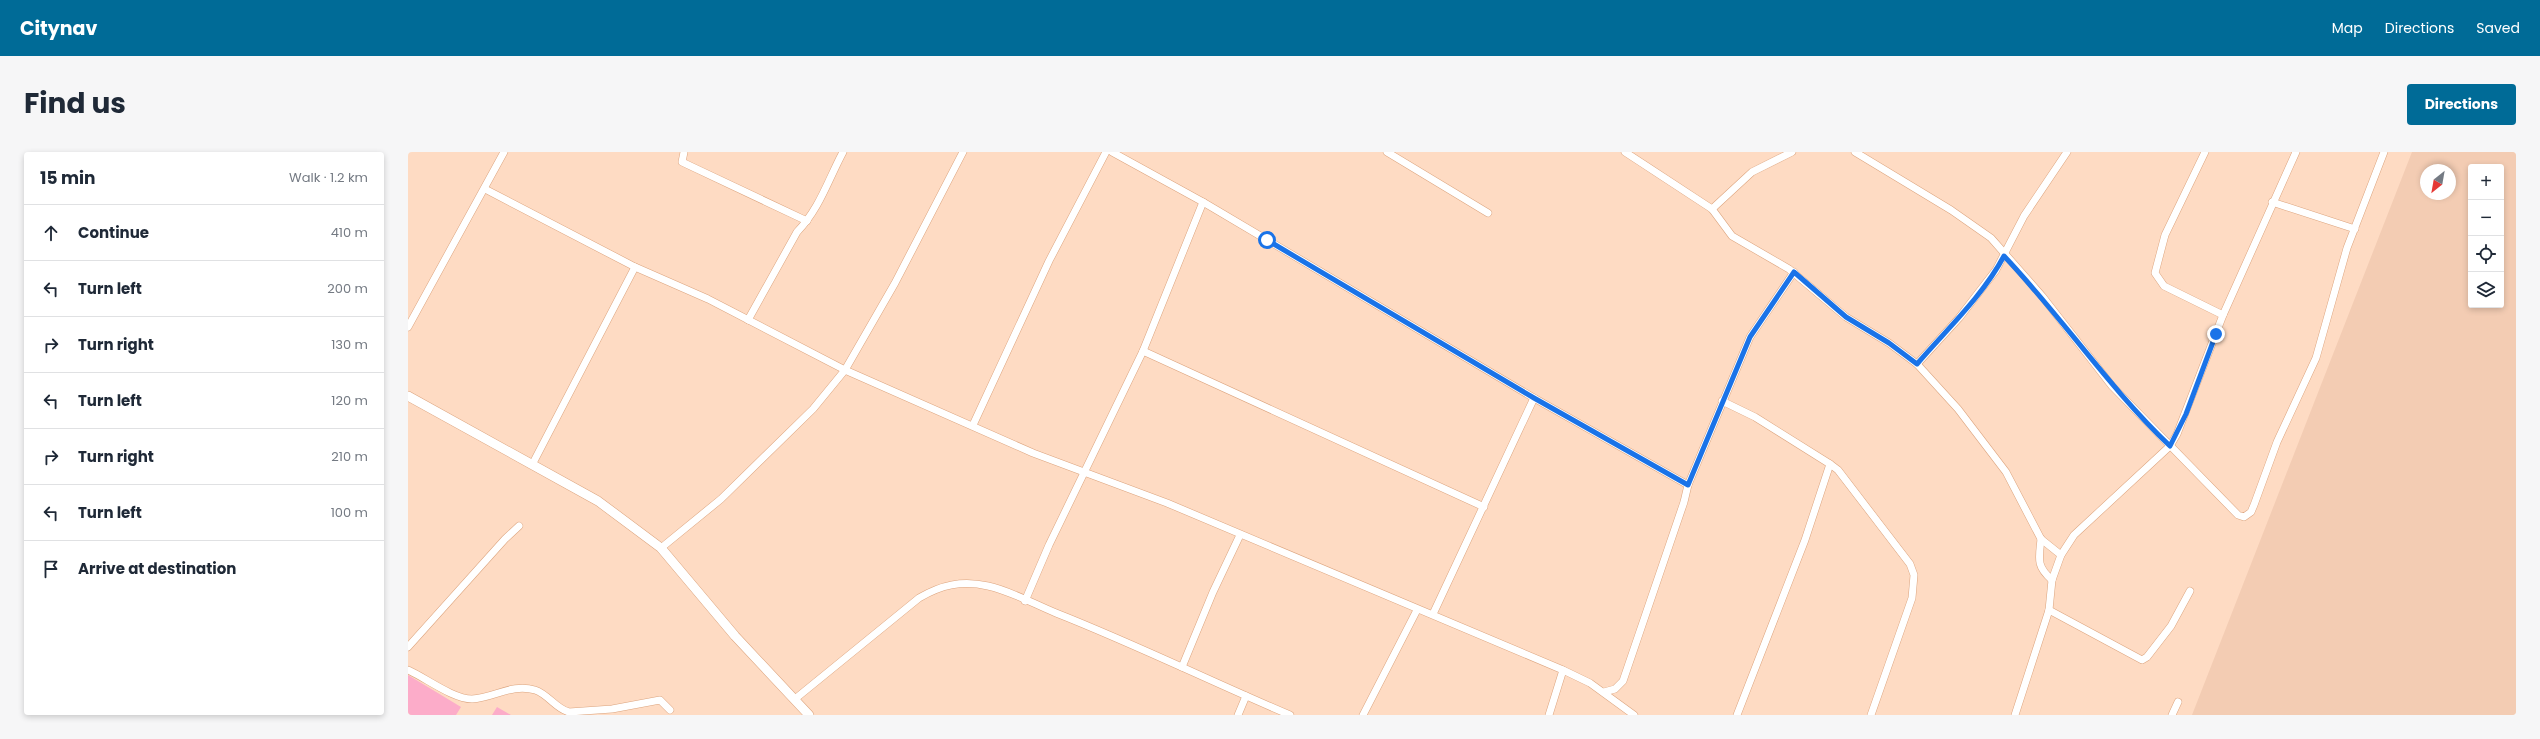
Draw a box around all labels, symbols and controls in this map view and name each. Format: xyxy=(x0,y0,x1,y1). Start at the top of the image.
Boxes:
text: Citynav xyxy=(20,15,97,42)
text: Map xyxy=(2332,18,2363,38)
text: Directions xyxy=(2385,18,2454,38)
text: Saved xyxy=(2476,18,2520,38)
text: Find us xyxy=(24,84,126,123)
button: Directions xyxy=(2407,84,2516,125)
north arrow xyxy=(2420,164,2456,200)
map controls xyxy=(2468,164,2504,308)
button: + xyxy=(2468,164,2504,200)
text: 15 min xyxy=(40,166,96,190)
text: Walk · 1.2 km xyxy=(289,168,368,187)
button: − xyxy=(2468,200,2504,236)
icon: ahead xyxy=(40,222,62,244)
text: Continue xyxy=(78,222,149,243)
text: 410 m xyxy=(331,223,368,242)
route start xyxy=(1258,231,1276,249)
button: locate xyxy=(2468,236,2504,272)
button: layers xyxy=(2468,272,2504,308)
icon: left xyxy=(40,278,62,300)
text: Turn left xyxy=(78,278,142,299)
text: 200 m xyxy=(327,279,368,298)
route end xyxy=(2207,325,2225,343)
icon: right xyxy=(40,334,62,356)
text: Turn right xyxy=(78,334,154,355)
text: 130 m xyxy=(331,335,368,354)
icon: left xyxy=(40,390,62,412)
text: Turn left xyxy=(78,390,142,411)
text: 120 m xyxy=(331,391,368,410)
icon: right xyxy=(40,446,62,468)
text: Turn right xyxy=(78,446,154,467)
text: 210 m xyxy=(331,447,368,466)
icon: left xyxy=(40,502,62,524)
text: Turn left xyxy=(78,502,142,523)
text: 100 m xyxy=(331,503,368,522)
icon: arrive xyxy=(40,558,62,580)
text: Arrive at destination xyxy=(78,558,236,579)

